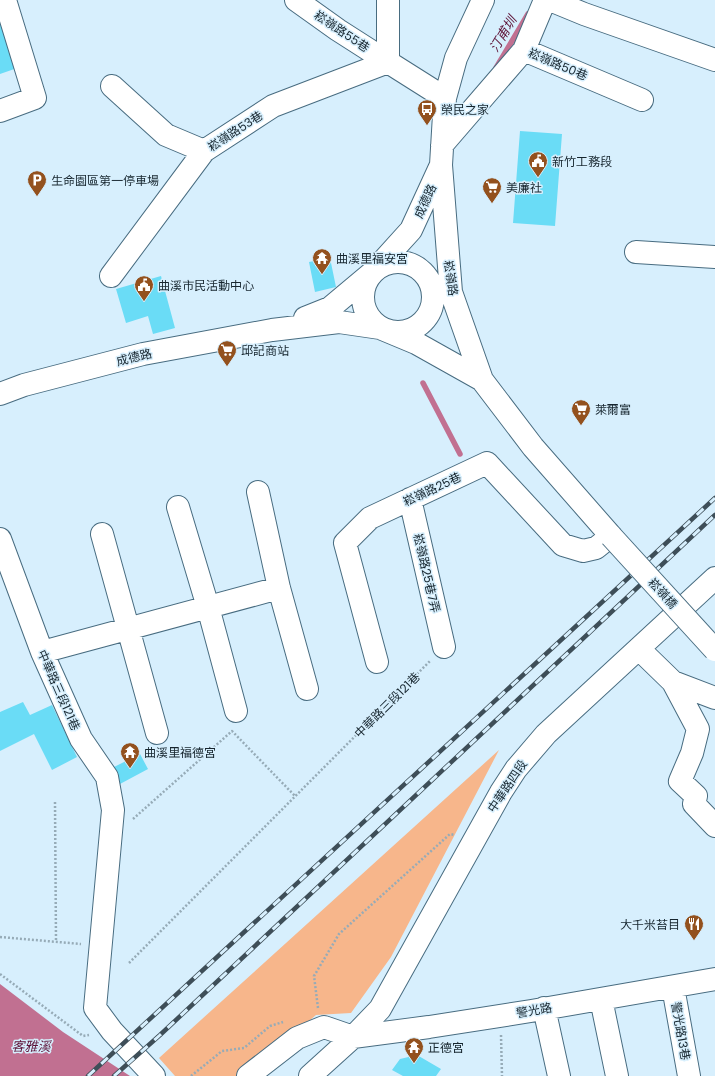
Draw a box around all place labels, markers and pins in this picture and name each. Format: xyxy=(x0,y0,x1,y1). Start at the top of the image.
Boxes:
bus stop icon: 榮民之家 xyxy=(416,98,438,126)
place label: 榮民之家 xyxy=(441,101,489,118)
public building icon: 新竹工務段 xyxy=(527,150,549,178)
place label: 新竹工務段 xyxy=(552,153,612,170)
parking icon: 生命園區第一停車場 xyxy=(26,169,48,197)
place label: 生命園區第一停車場 xyxy=(51,172,159,189)
supermarket icon: 美廉社 xyxy=(481,176,503,204)
place label: 美廉社 xyxy=(506,179,542,196)
temple icon: 曲溪里福安宮 xyxy=(311,247,333,275)
place label: 曲溪里福安宮 xyxy=(336,250,408,267)
public building icon: 曲溪市民活動中心 xyxy=(133,274,155,302)
place label: 曲溪市民活動中心 xyxy=(158,277,254,294)
supermarket icon: 邱記商站 xyxy=(216,339,238,367)
place label: 邱記商站 xyxy=(241,342,289,359)
supermarket icon: 萊爾富 xyxy=(570,398,592,426)
place label: 萊爾富 xyxy=(595,401,631,418)
temple icon: 曲溪里福德宮 xyxy=(119,741,141,769)
place label: 曲溪里福德宮 xyxy=(144,744,216,761)
restaurant icon: 大千米苔目 xyxy=(683,913,705,941)
place label: 大千米苔目 xyxy=(620,916,680,933)
temple icon: 正德宮 xyxy=(403,1036,425,1064)
place label: 正德宮 xyxy=(428,1039,464,1056)

